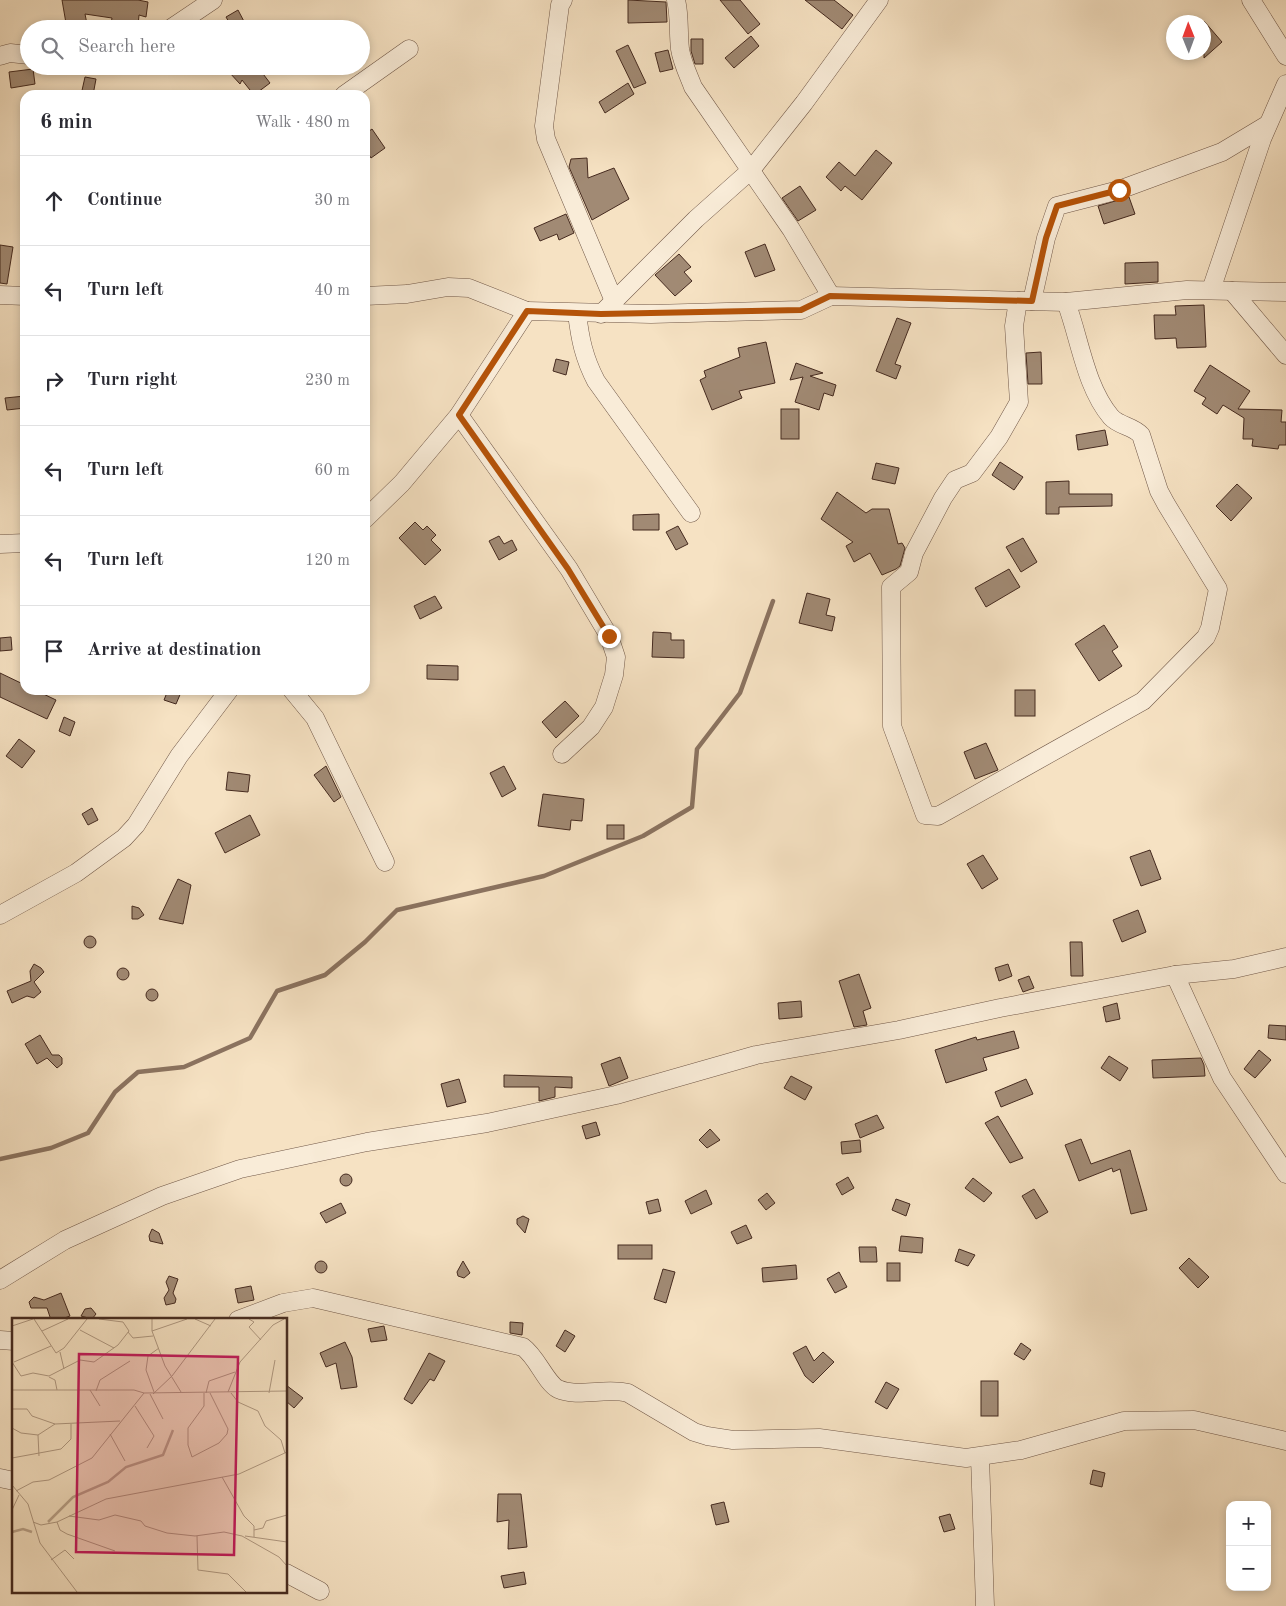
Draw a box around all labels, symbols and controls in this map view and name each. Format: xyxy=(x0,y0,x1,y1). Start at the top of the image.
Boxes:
north arrow xyxy=(1166,15,1211,60)
search box xyxy=(20,20,370,75)
icon: search xyxy=(38,34,66,62)
text: Search here xyxy=(78,38,175,57)
text: 6 min xyxy=(40,112,93,133)
text: Walk · 480 m xyxy=(255,115,350,131)
route start xyxy=(1108,179,1131,202)
icon: ahead xyxy=(40,187,68,215)
text: Continue xyxy=(87,191,162,210)
text: 30 m xyxy=(314,193,350,209)
icon: left xyxy=(40,277,68,305)
text: Turn left xyxy=(87,281,164,300)
text: 40 m xyxy=(314,283,350,299)
icon: right xyxy=(40,367,68,395)
text: Turn right xyxy=(87,371,177,390)
text: 230 m xyxy=(305,373,350,389)
icon: left xyxy=(40,457,68,485)
text: Turn left xyxy=(87,461,164,480)
text: 60 m xyxy=(314,463,350,479)
icon: left xyxy=(40,547,68,575)
text: Turn left xyxy=(87,551,164,570)
text: 120 m xyxy=(305,553,350,569)
route end xyxy=(598,625,621,648)
icon: arrive xyxy=(40,637,68,665)
text: Arrive at destination xyxy=(87,641,261,660)
inset map xyxy=(12,1318,288,1594)
map controls xyxy=(1226,1501,1271,1591)
button: + xyxy=(1226,1501,1271,1546)
button: − xyxy=(1226,1546,1271,1591)

